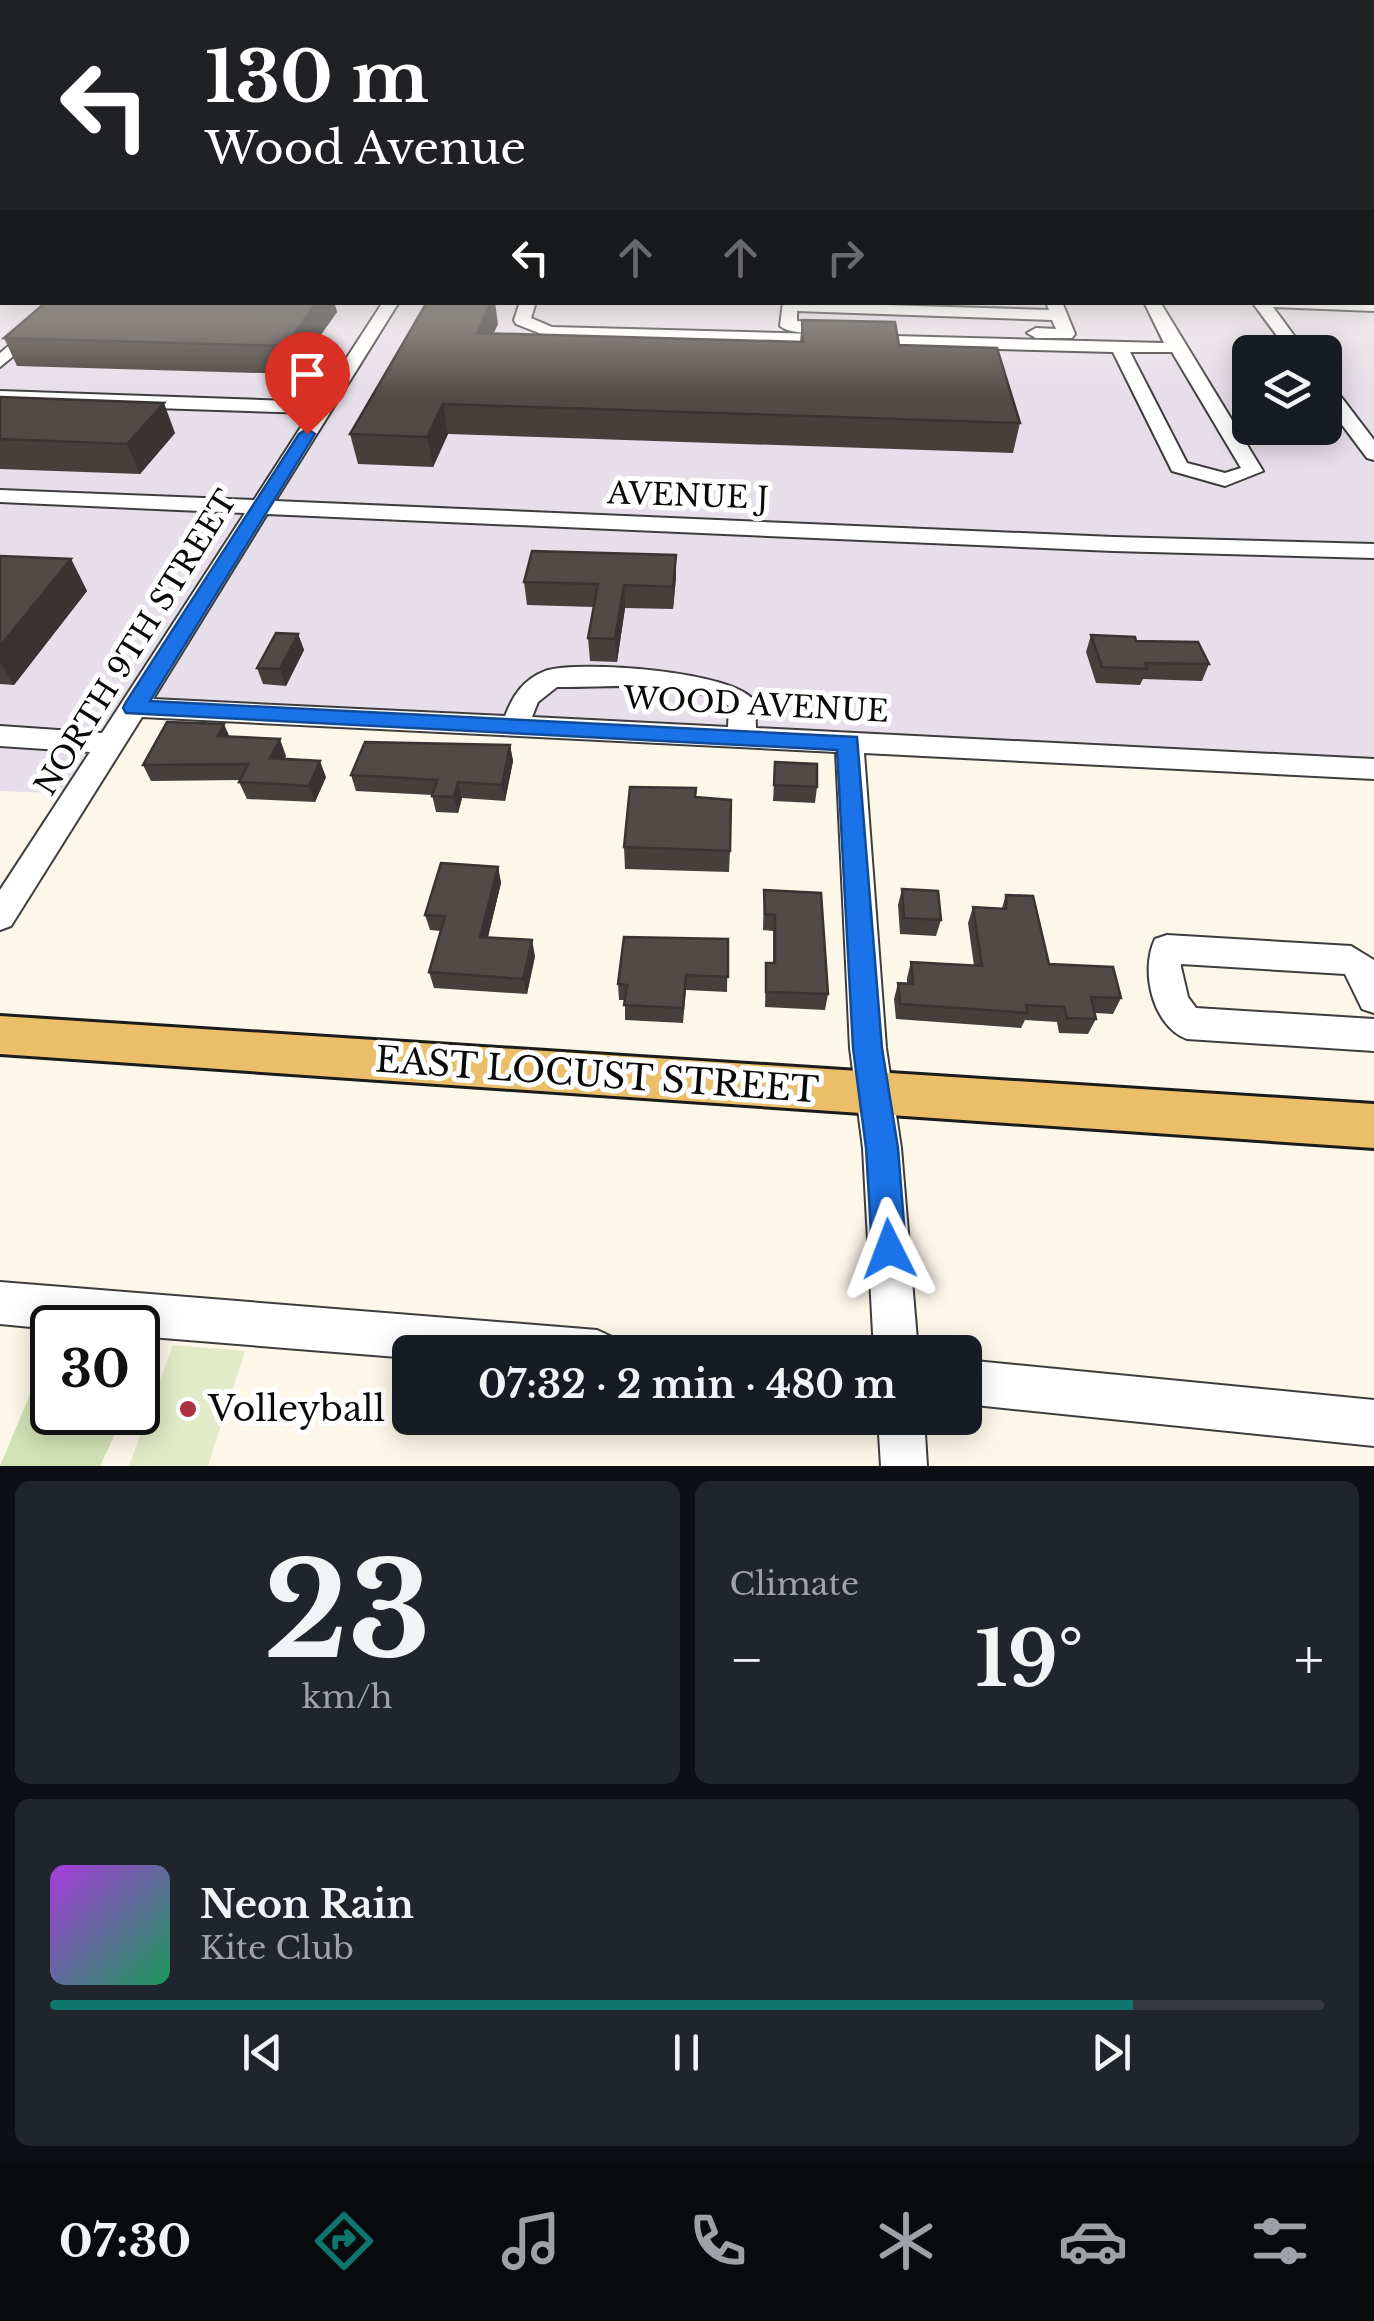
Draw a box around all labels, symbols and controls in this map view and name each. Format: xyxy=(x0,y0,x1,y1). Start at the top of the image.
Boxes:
text: 130 m xyxy=(205,34,429,121)
icon: left xyxy=(40,40,170,170)
text: Wood Avenue xyxy=(205,120,526,176)
icon: left xyxy=(503,230,558,285)
icon: ahead xyxy=(608,230,663,285)
icon: ahead xyxy=(713,230,768,285)
icon: right xyxy=(818,230,873,285)
pin xyxy=(265,332,350,435)
map controls xyxy=(1232,335,1342,445)
button: layers xyxy=(1232,335,1342,445)
icon: arrive xyxy=(280,347,335,402)
street label: AVENUE J xyxy=(606,474,769,517)
street label: NORTH 9TH STREET xyxy=(27,484,245,802)
street label: WOOD AVENUE xyxy=(621,679,890,730)
street label: EAST LOCUST STREET xyxy=(374,1038,820,1111)
position arrow xyxy=(837,1197,941,1301)
speed limit sign: 30 xyxy=(30,1305,160,1435)
text: 07:32 · 2 min · 480 m xyxy=(478,1361,896,1408)
place label: Volleyball xyxy=(207,1387,385,1430)
marker: Volleyball xyxy=(177,1398,199,1420)
text: 23 xyxy=(264,1531,431,1692)
text: Climate xyxy=(730,1564,859,1604)
text: 19° xyxy=(975,1613,1083,1706)
text: − xyxy=(730,1626,764,1694)
text: + xyxy=(1294,1626,1324,1694)
text: km/h xyxy=(302,1677,393,1717)
text: Neon Rain xyxy=(200,1881,414,1928)
text: Kite Club xyxy=(200,1928,354,1968)
icon: previous xyxy=(235,2025,290,2080)
icon: pause xyxy=(659,2025,714,2080)
icon: next xyxy=(1084,2025,1139,2080)
icon: directions xyxy=(309,2206,379,2276)
icon: music xyxy=(496,2206,566,2276)
icon: phone xyxy=(683,2206,753,2276)
icon: climate xyxy=(871,2206,941,2276)
icon: car xyxy=(1058,2206,1128,2276)
icon: filters xyxy=(1245,2206,1315,2276)
text: 07:30 xyxy=(59,2213,191,2269)

